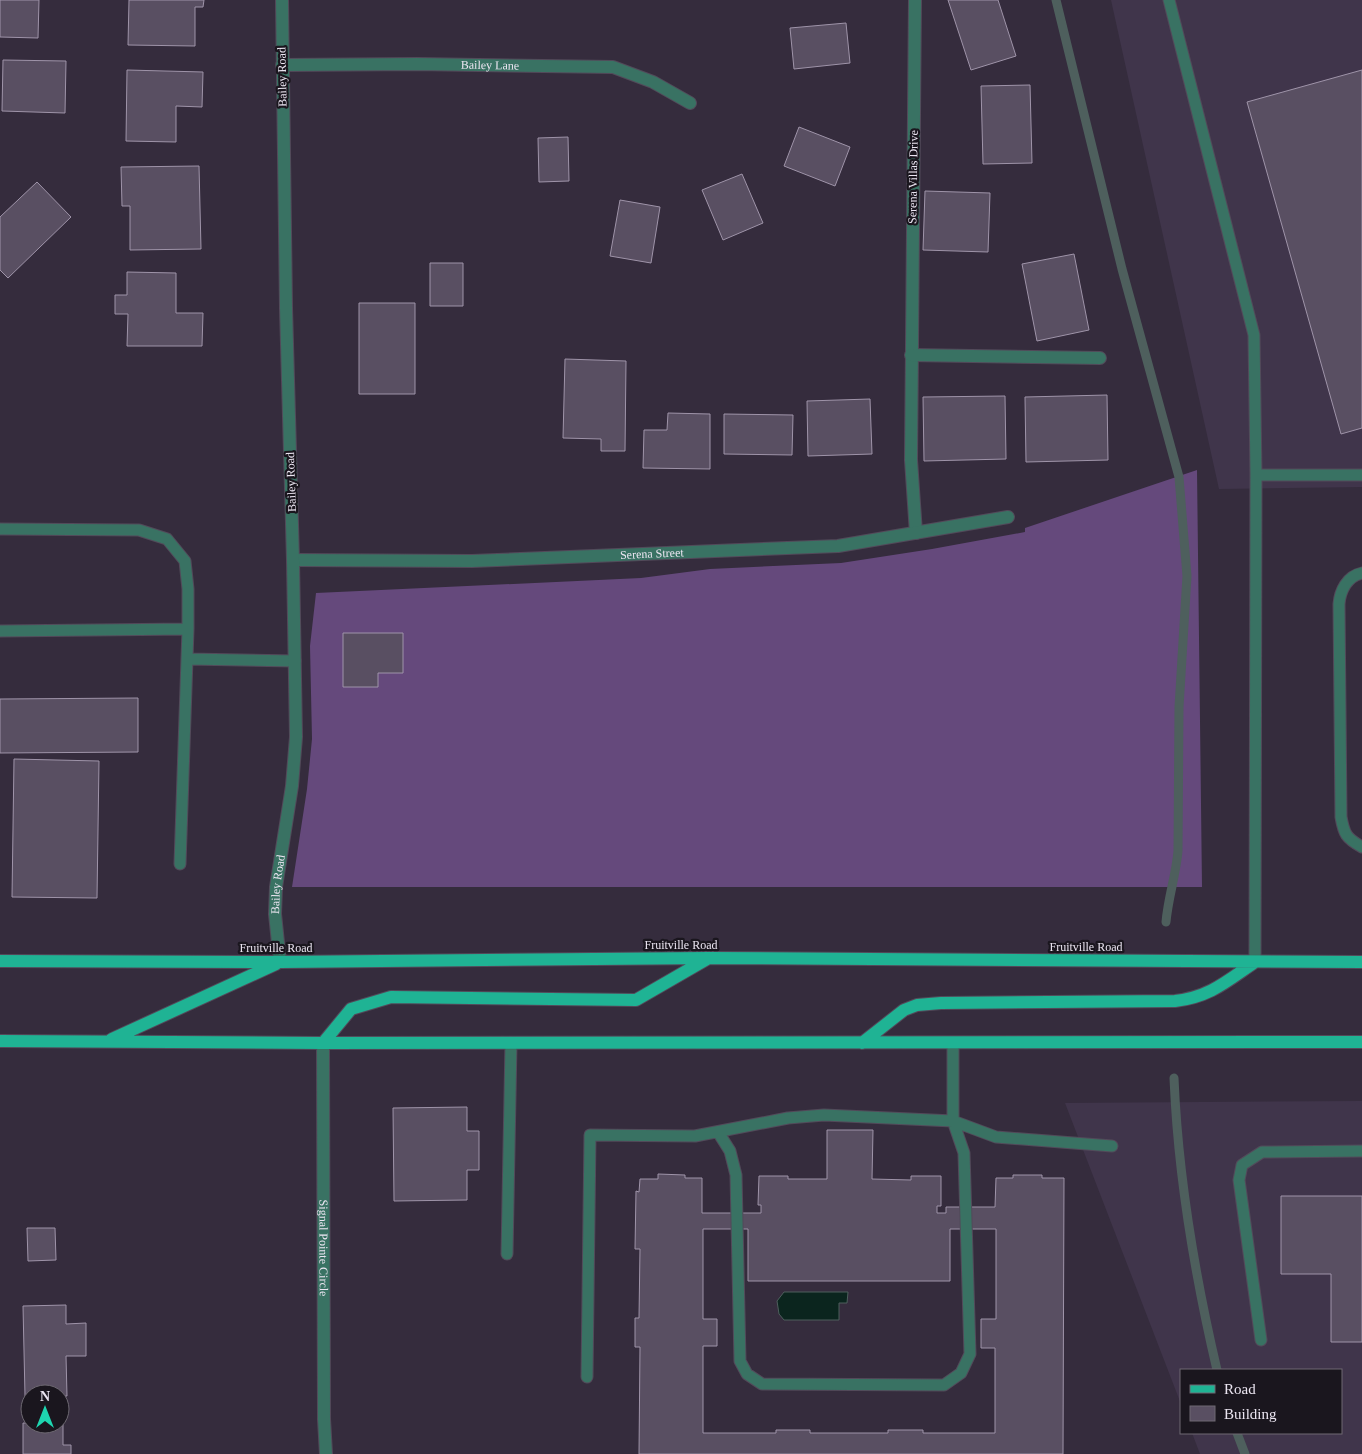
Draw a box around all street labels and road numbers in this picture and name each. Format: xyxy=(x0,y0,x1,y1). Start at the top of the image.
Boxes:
street label: Bailey Road xyxy=(274,47,290,107)
street label: Bailey Lane xyxy=(461,58,519,73)
street label: Serena Villas Drive xyxy=(905,130,921,224)
street label: Bailey Road xyxy=(283,452,299,512)
street label: Serena Street xyxy=(620,545,685,562)
street label: Bailey Road xyxy=(268,854,288,914)
street label: Fruitville Road xyxy=(645,938,718,952)
street label: Fruitville Road xyxy=(1050,940,1123,954)
street label: Fruitville Road xyxy=(240,941,313,955)
street label: Signal Pointe Circle xyxy=(316,1200,331,1296)

